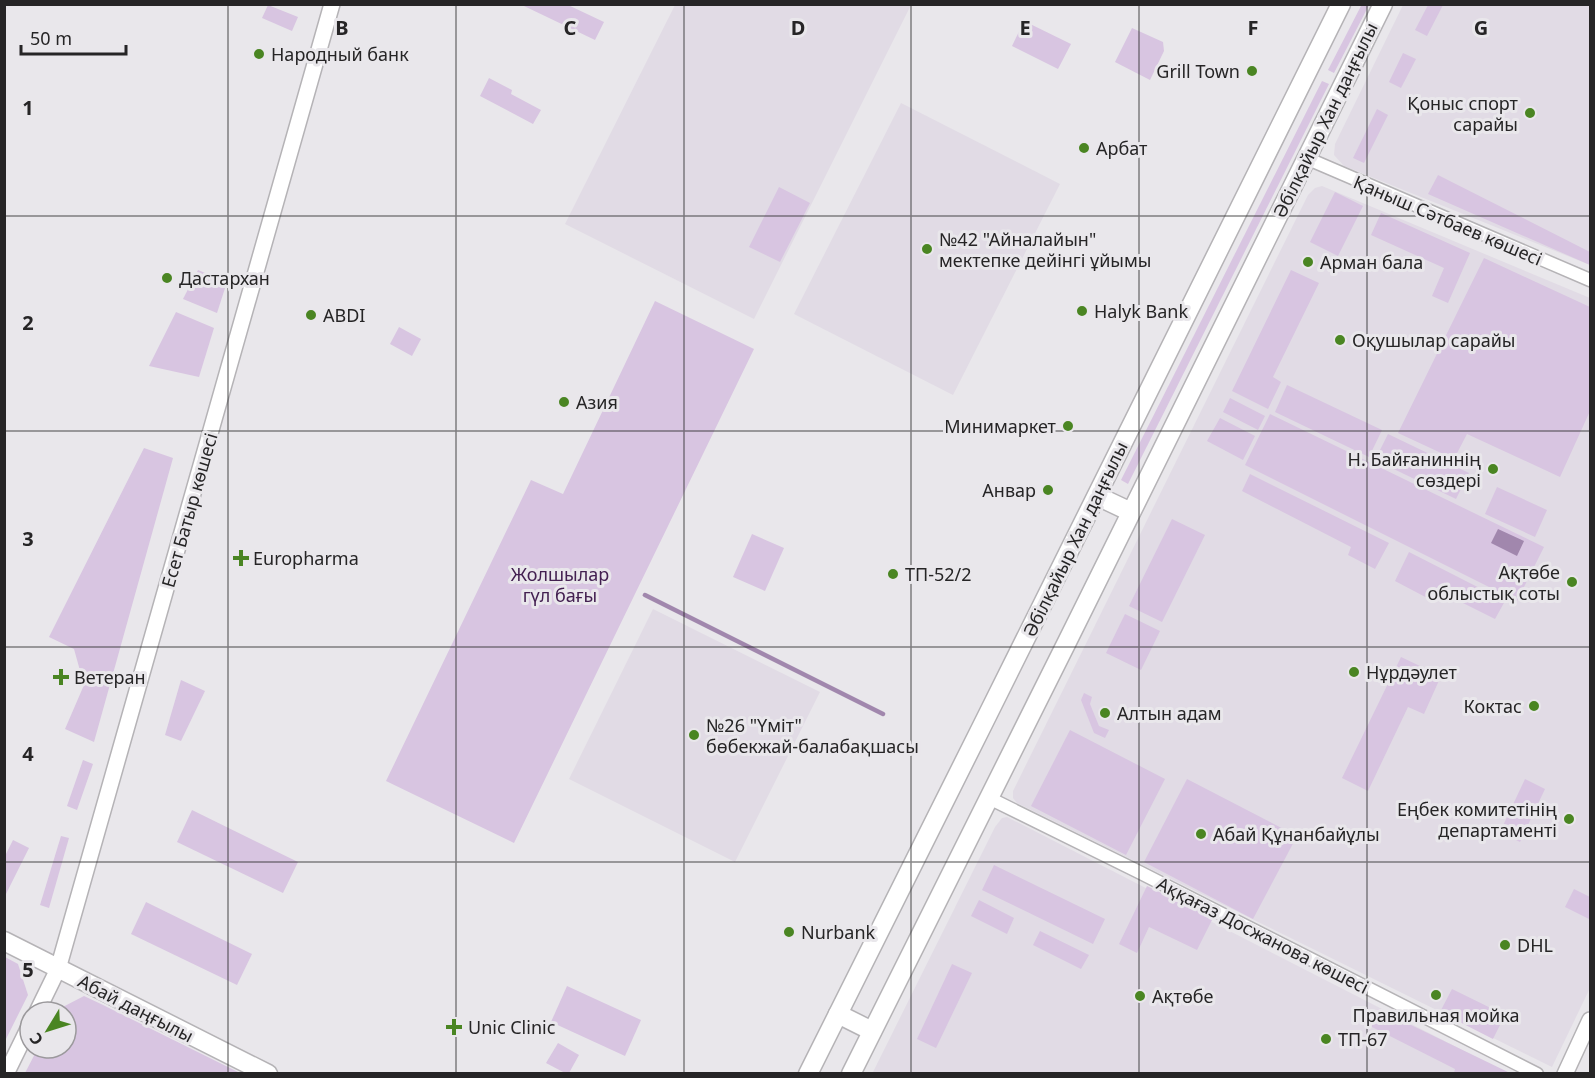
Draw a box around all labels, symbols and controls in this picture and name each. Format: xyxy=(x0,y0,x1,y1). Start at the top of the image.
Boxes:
text: B xyxy=(335,14,349,41)
text: C xyxy=(564,14,577,41)
text: D xyxy=(791,14,805,41)
text: E xyxy=(1019,14,1031,41)
text: F xyxy=(1248,14,1258,41)
text: G xyxy=(1474,14,1488,41)
scale bar xyxy=(21,18,126,56)
street label: Әбілқайыр Хан даңғылы xyxy=(1267,18,1383,222)
text: 50 m xyxy=(30,26,72,50)
place label: Народный банк xyxy=(271,42,409,66)
marker: Народный банк xyxy=(252,47,266,61)
place label: Grill Town xyxy=(1156,59,1240,83)
marker: Grill Town xyxy=(1245,64,1259,78)
place label: Қоныс спорт сарайы xyxy=(1407,91,1519,136)
text: 1 xyxy=(22,94,34,121)
marker: Қоныс спорт сарайы xyxy=(1523,106,1537,120)
place label: Арбат xyxy=(1096,136,1148,160)
marker: Арбат xyxy=(1077,141,1091,155)
street label: Қаныш Сәтбаев көшесі xyxy=(1350,169,1546,271)
place label: №42 "Айналайын" мектепке дейінгі ұйымы xyxy=(939,227,1152,272)
marker: №42 "Айналайын" мектепке дейінгі ұйымы xyxy=(920,242,934,256)
place label: Арман бала xyxy=(1320,250,1423,274)
marker: Арман бала xyxy=(1301,255,1315,269)
place label: Дастархан xyxy=(179,266,270,290)
marker: Дастархан xyxy=(160,271,174,285)
place label: Halyk Bank xyxy=(1094,299,1188,323)
place label: ABDI xyxy=(323,303,365,327)
marker: Halyk Bank xyxy=(1075,304,1089,318)
marker: ABDI xyxy=(304,308,318,322)
text: 2 xyxy=(22,309,34,336)
place label: Оқушылар сарайы xyxy=(1352,328,1516,352)
marker: Оқушылар сарайы xyxy=(1333,333,1347,347)
place label: Азия xyxy=(576,390,618,414)
marker: Азия xyxy=(557,395,571,409)
place label: Минимаркет xyxy=(944,414,1057,438)
marker: Минимаркет xyxy=(1061,419,1075,433)
street label: Есет Батыр көшесі xyxy=(155,430,223,590)
street label: Әбілқайыр Хан даңғылы xyxy=(1017,437,1133,641)
place label: Н. Байғаниннің сөздері xyxy=(1348,447,1481,492)
marker: Н. Байғаниннің сөздері xyxy=(1486,462,1500,476)
place label: Анвар xyxy=(982,478,1036,502)
marker: Анвар xyxy=(1041,483,1055,497)
text: 3 xyxy=(22,525,34,552)
place label: Europharma xyxy=(253,546,359,570)
marker: Europharma xyxy=(234,551,248,565)
place label: Ақтөбе облыстық соты xyxy=(1427,560,1560,605)
park label: Жолшылар гүл бағы xyxy=(511,562,609,607)
place label: ТП-52/2 xyxy=(905,562,972,586)
marker: ТП-52/2 xyxy=(886,567,900,581)
marker: Ақтөбе облыстық соты xyxy=(1565,575,1579,589)
place label: Нұрдәулет xyxy=(1366,660,1457,684)
place label: Ветеран xyxy=(74,665,146,689)
marker: Нұрдәулет xyxy=(1347,665,1361,679)
marker: Ветеран xyxy=(52,668,70,686)
place label: Коктас xyxy=(1464,694,1522,718)
marker: Коктас xyxy=(1527,699,1541,713)
place label: Алтын адам xyxy=(1117,701,1222,725)
marker: Алтын адам xyxy=(1098,706,1112,720)
place label: №26 "Үміт" бөбекжай-балабақшасы xyxy=(706,713,919,758)
marker: №26 "Үміт" бөбекжай-балабақшасы xyxy=(687,728,701,742)
text: 4 xyxy=(22,740,34,767)
place label: Еңбек комитетінің департаменті xyxy=(1397,797,1557,842)
marker: Еңбек комитетінің департаменті xyxy=(1562,812,1576,826)
place label: Абай Құнанбайұлы xyxy=(1213,822,1380,846)
marker: Абай Құнанбайұлы xyxy=(1194,827,1208,841)
street label: Аққағаз Досжанова көшесі xyxy=(1153,871,1373,999)
place label: Nurbank xyxy=(801,920,876,944)
marker: Nurbank xyxy=(782,925,796,939)
place label: DHL xyxy=(1517,933,1553,957)
marker: DHL xyxy=(1498,938,1512,952)
text: 5 xyxy=(22,956,34,983)
street label: Абай даңғылы xyxy=(74,969,198,1047)
place label: Ақтөбе xyxy=(1152,984,1214,1008)
marker: Правильная мойка xyxy=(1429,988,1443,1002)
marker: Ақтөбе xyxy=(1133,989,1147,1003)
north arrow xyxy=(18,1000,78,1060)
place label: Правильная мойка xyxy=(1353,1003,1519,1027)
place label: Unic Clinic xyxy=(468,1015,556,1039)
marker: Unic Clinic xyxy=(445,1018,463,1036)
place label: ТП-67 xyxy=(1338,1027,1388,1051)
text: С xyxy=(24,1028,48,1050)
marker: ТП-67 xyxy=(1319,1032,1333,1046)

